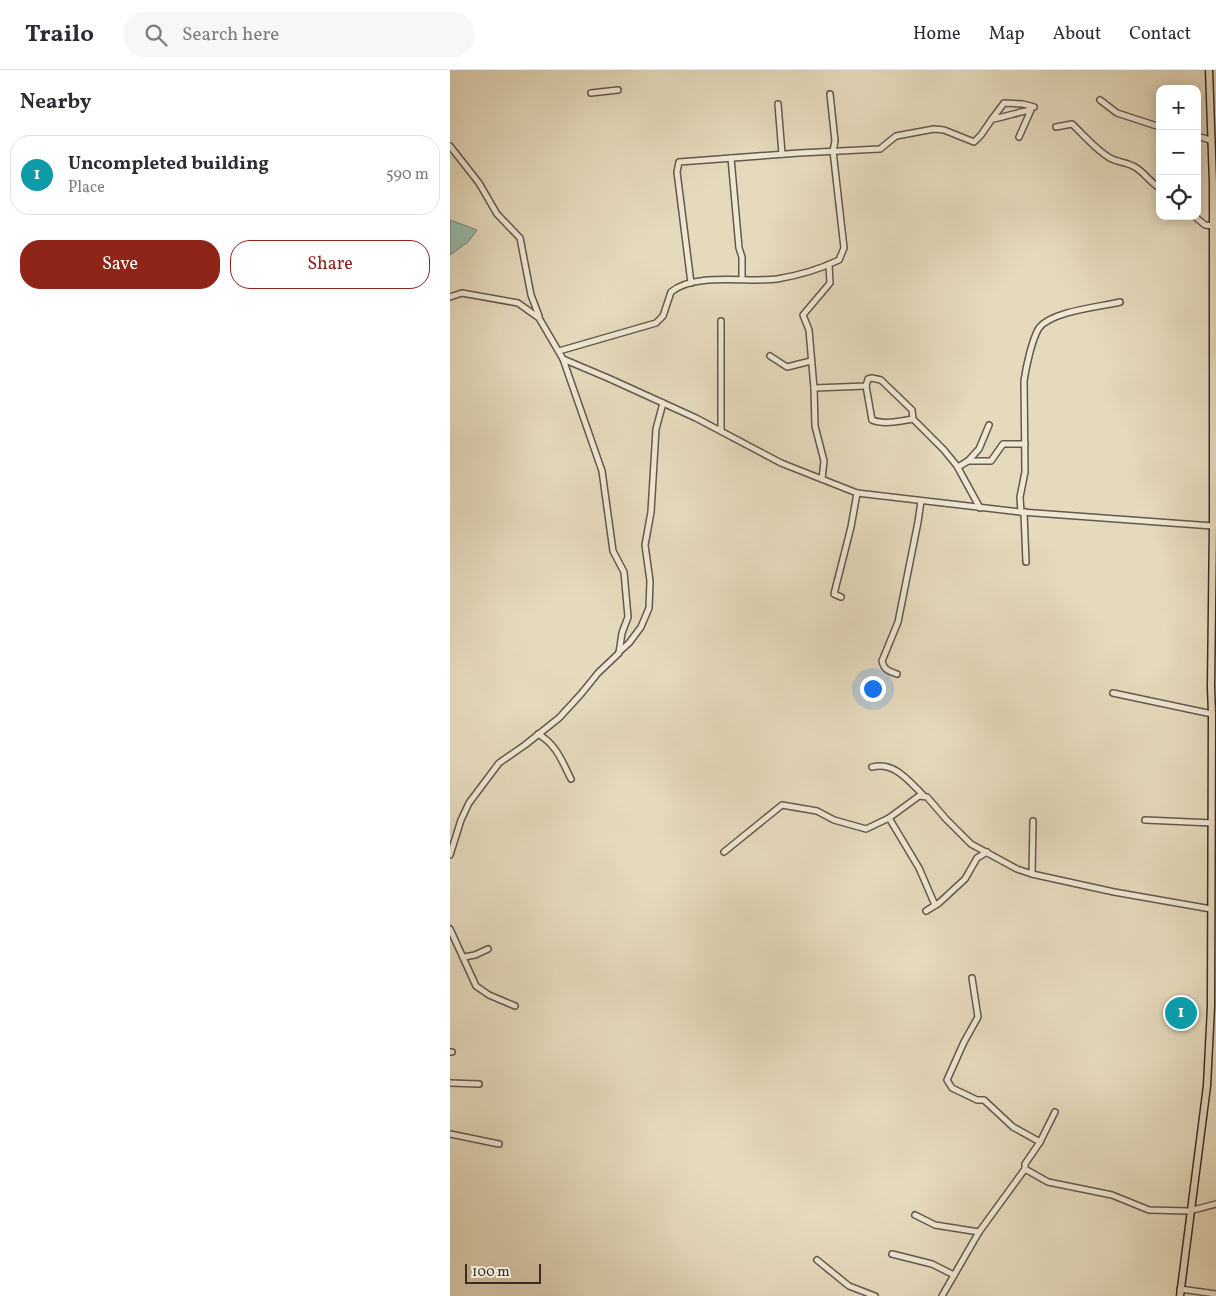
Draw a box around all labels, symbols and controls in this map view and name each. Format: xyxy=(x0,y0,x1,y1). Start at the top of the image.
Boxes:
search box xyxy=(124,12,474,57)
text: Trailo xyxy=(25,18,94,52)
icon: search xyxy=(142,21,170,49)
text: Search here xyxy=(182,22,279,48)
text: Home xyxy=(913,22,961,47)
text: Map xyxy=(989,22,1025,47)
text: About xyxy=(1053,22,1101,47)
text: Contact xyxy=(1129,22,1191,47)
map controls xyxy=(1156,85,1201,220)
button: + xyxy=(1156,85,1201,130)
text: Nearby xyxy=(20,88,91,117)
button: − xyxy=(1156,130,1201,175)
text: Uncompleted building xyxy=(68,151,269,177)
text: 1 xyxy=(34,164,40,186)
text: 590 m xyxy=(386,164,429,186)
button: locate xyxy=(1156,175,1201,220)
text: Place xyxy=(68,177,105,199)
button: Save xyxy=(20,240,220,289)
button: Share xyxy=(230,240,430,289)
your location xyxy=(860,676,886,702)
pin: 1 xyxy=(1165,994,1197,1032)
scale bar xyxy=(465,1261,541,1284)
text: 100 m xyxy=(472,1263,510,1282)

